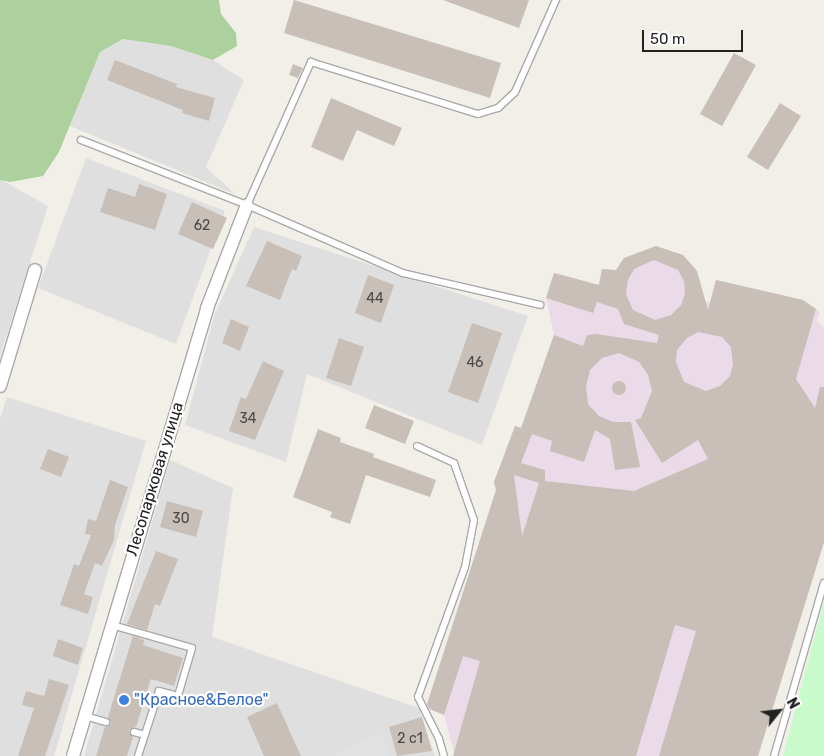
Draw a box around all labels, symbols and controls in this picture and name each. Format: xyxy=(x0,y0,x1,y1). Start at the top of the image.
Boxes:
scale bar xyxy=(644,20,745,52)
text: 50 m xyxy=(650,30,685,48)
house number: 62 xyxy=(194,218,210,234)
house number: 44 xyxy=(366,291,384,307)
house number: 46 xyxy=(466,355,484,371)
street label: Лесопарковая улица xyxy=(122,400,188,558)
house number: 34 xyxy=(239,411,257,427)
house number: 30 xyxy=(172,511,190,527)
north arrow xyxy=(754,686,804,736)
place label: "Красное&Белое" xyxy=(134,690,269,710)
marker: "Красное&Белое" xyxy=(118,694,130,706)
text: N xyxy=(783,695,802,712)
house number: 2 с1 xyxy=(397,731,423,747)

